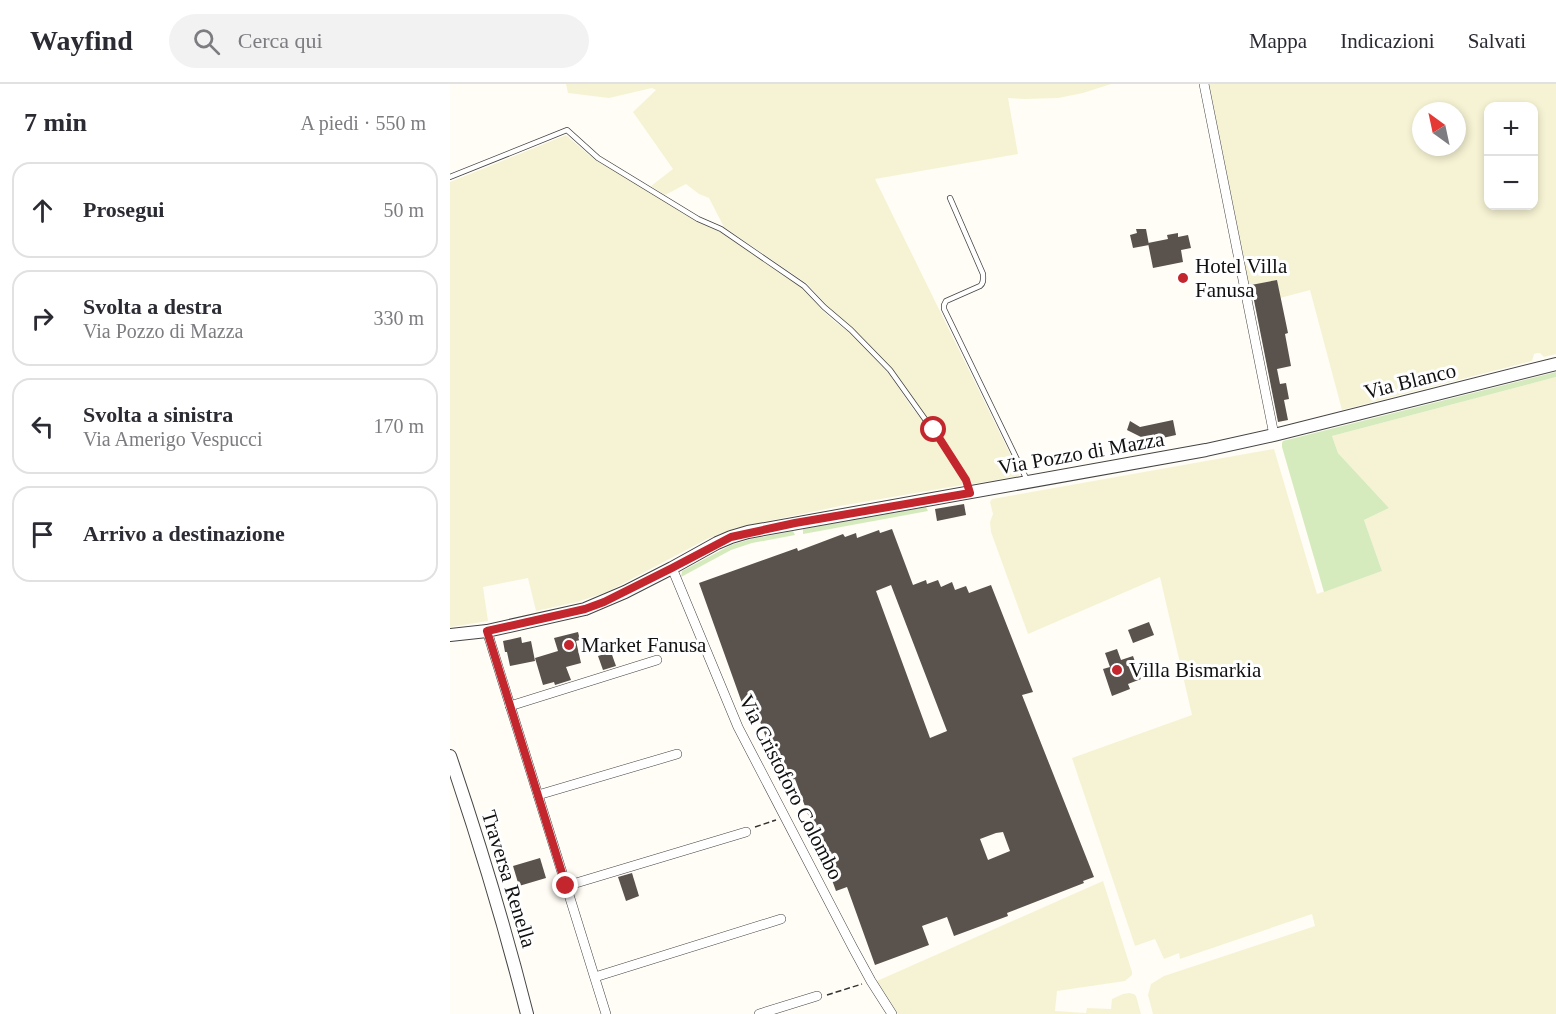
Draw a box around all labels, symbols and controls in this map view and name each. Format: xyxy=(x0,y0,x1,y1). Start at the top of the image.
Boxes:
search box xyxy=(169,14,589,68)
text: Wayfind xyxy=(30,25,133,56)
icon: search xyxy=(190,25,223,58)
text: Cerca qui xyxy=(238,28,323,53)
text: Mappa xyxy=(1249,29,1307,53)
text: Indicazioni xyxy=(1340,29,1435,53)
text: Salvati xyxy=(1468,29,1526,53)
north arrow xyxy=(1412,102,1466,156)
map controls xyxy=(1484,102,1538,210)
button: + xyxy=(1484,102,1538,156)
text: 7 min xyxy=(24,108,87,137)
text: A piedi · 550 m xyxy=(300,112,426,134)
button: − xyxy=(1484,156,1538,210)
icon: ahead xyxy=(26,194,59,227)
text: Prosegui xyxy=(83,197,164,222)
text: 50 m xyxy=(383,199,424,221)
place label: Hotel Villa Fanusa xyxy=(1195,254,1288,302)
marker: Hotel Villa Fanusa xyxy=(1176,271,1190,285)
text: Svolta a destra xyxy=(83,294,222,319)
icon: right xyxy=(26,302,59,335)
text: 330 m xyxy=(373,307,424,329)
text: Via Pozzo di Mazza xyxy=(83,320,243,342)
street label: Via Blanco xyxy=(1362,358,1458,404)
text: Svolta a sinistra xyxy=(83,402,233,427)
icon: left xyxy=(26,410,59,443)
text: 170 m xyxy=(373,415,424,437)
route start xyxy=(920,416,946,442)
street label: Via Pozzo di Mazza xyxy=(996,426,1167,479)
text: Via Amerigo Vespucci xyxy=(83,428,263,450)
icon: arrive xyxy=(26,518,59,551)
text: Arrivo a destinazione xyxy=(83,521,285,546)
place label: Market Fanusa xyxy=(581,633,707,657)
marker: Market Fanusa xyxy=(562,638,576,652)
place label: Villa Bismarkia xyxy=(1129,658,1262,682)
marker: Villa Bismarkia xyxy=(1110,663,1124,677)
street label: Via Cristoforo Colombo xyxy=(734,691,848,883)
street label: Traversa Renella xyxy=(477,808,541,951)
route end xyxy=(552,872,578,898)

